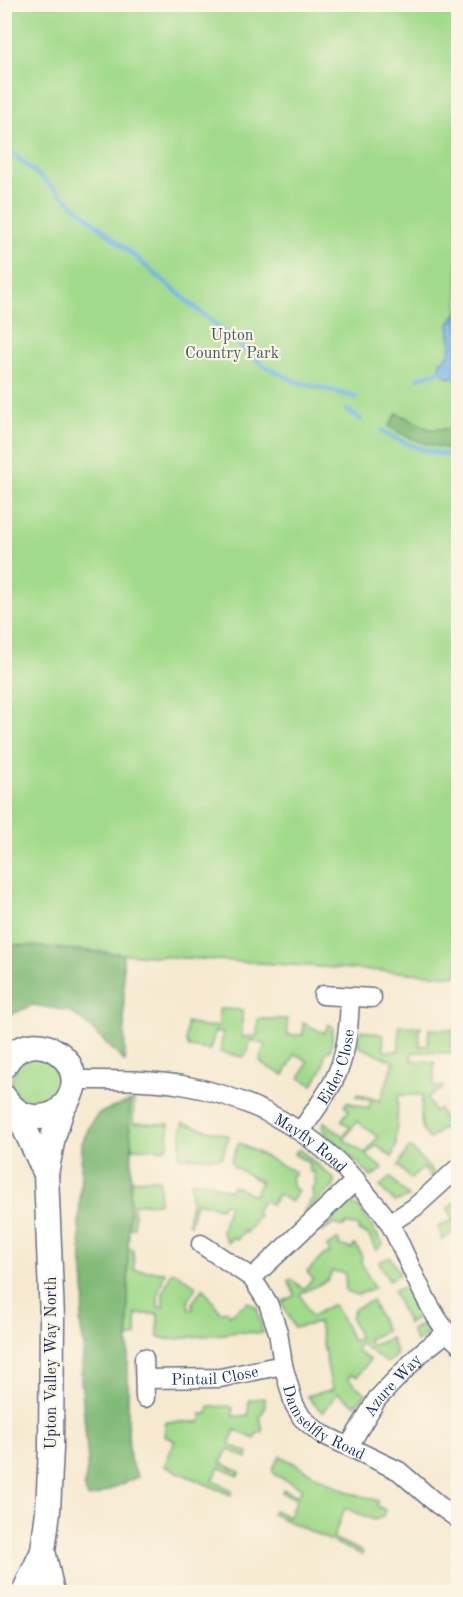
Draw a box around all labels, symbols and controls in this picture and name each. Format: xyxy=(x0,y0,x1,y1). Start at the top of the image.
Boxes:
park label: Upton Country Park xyxy=(185,328,279,362)
street label: Eider Close xyxy=(315,1029,358,1108)
street label: Mayfly Road xyxy=(271,1112,349,1176)
street label: Upton Valley Way North xyxy=(44,1276,60,1449)
street label: Azure Way xyxy=(362,1352,426,1420)
street label: Pintail Close xyxy=(171,1364,260,1389)
street label: Damselfly Road xyxy=(279,1383,367,1463)

